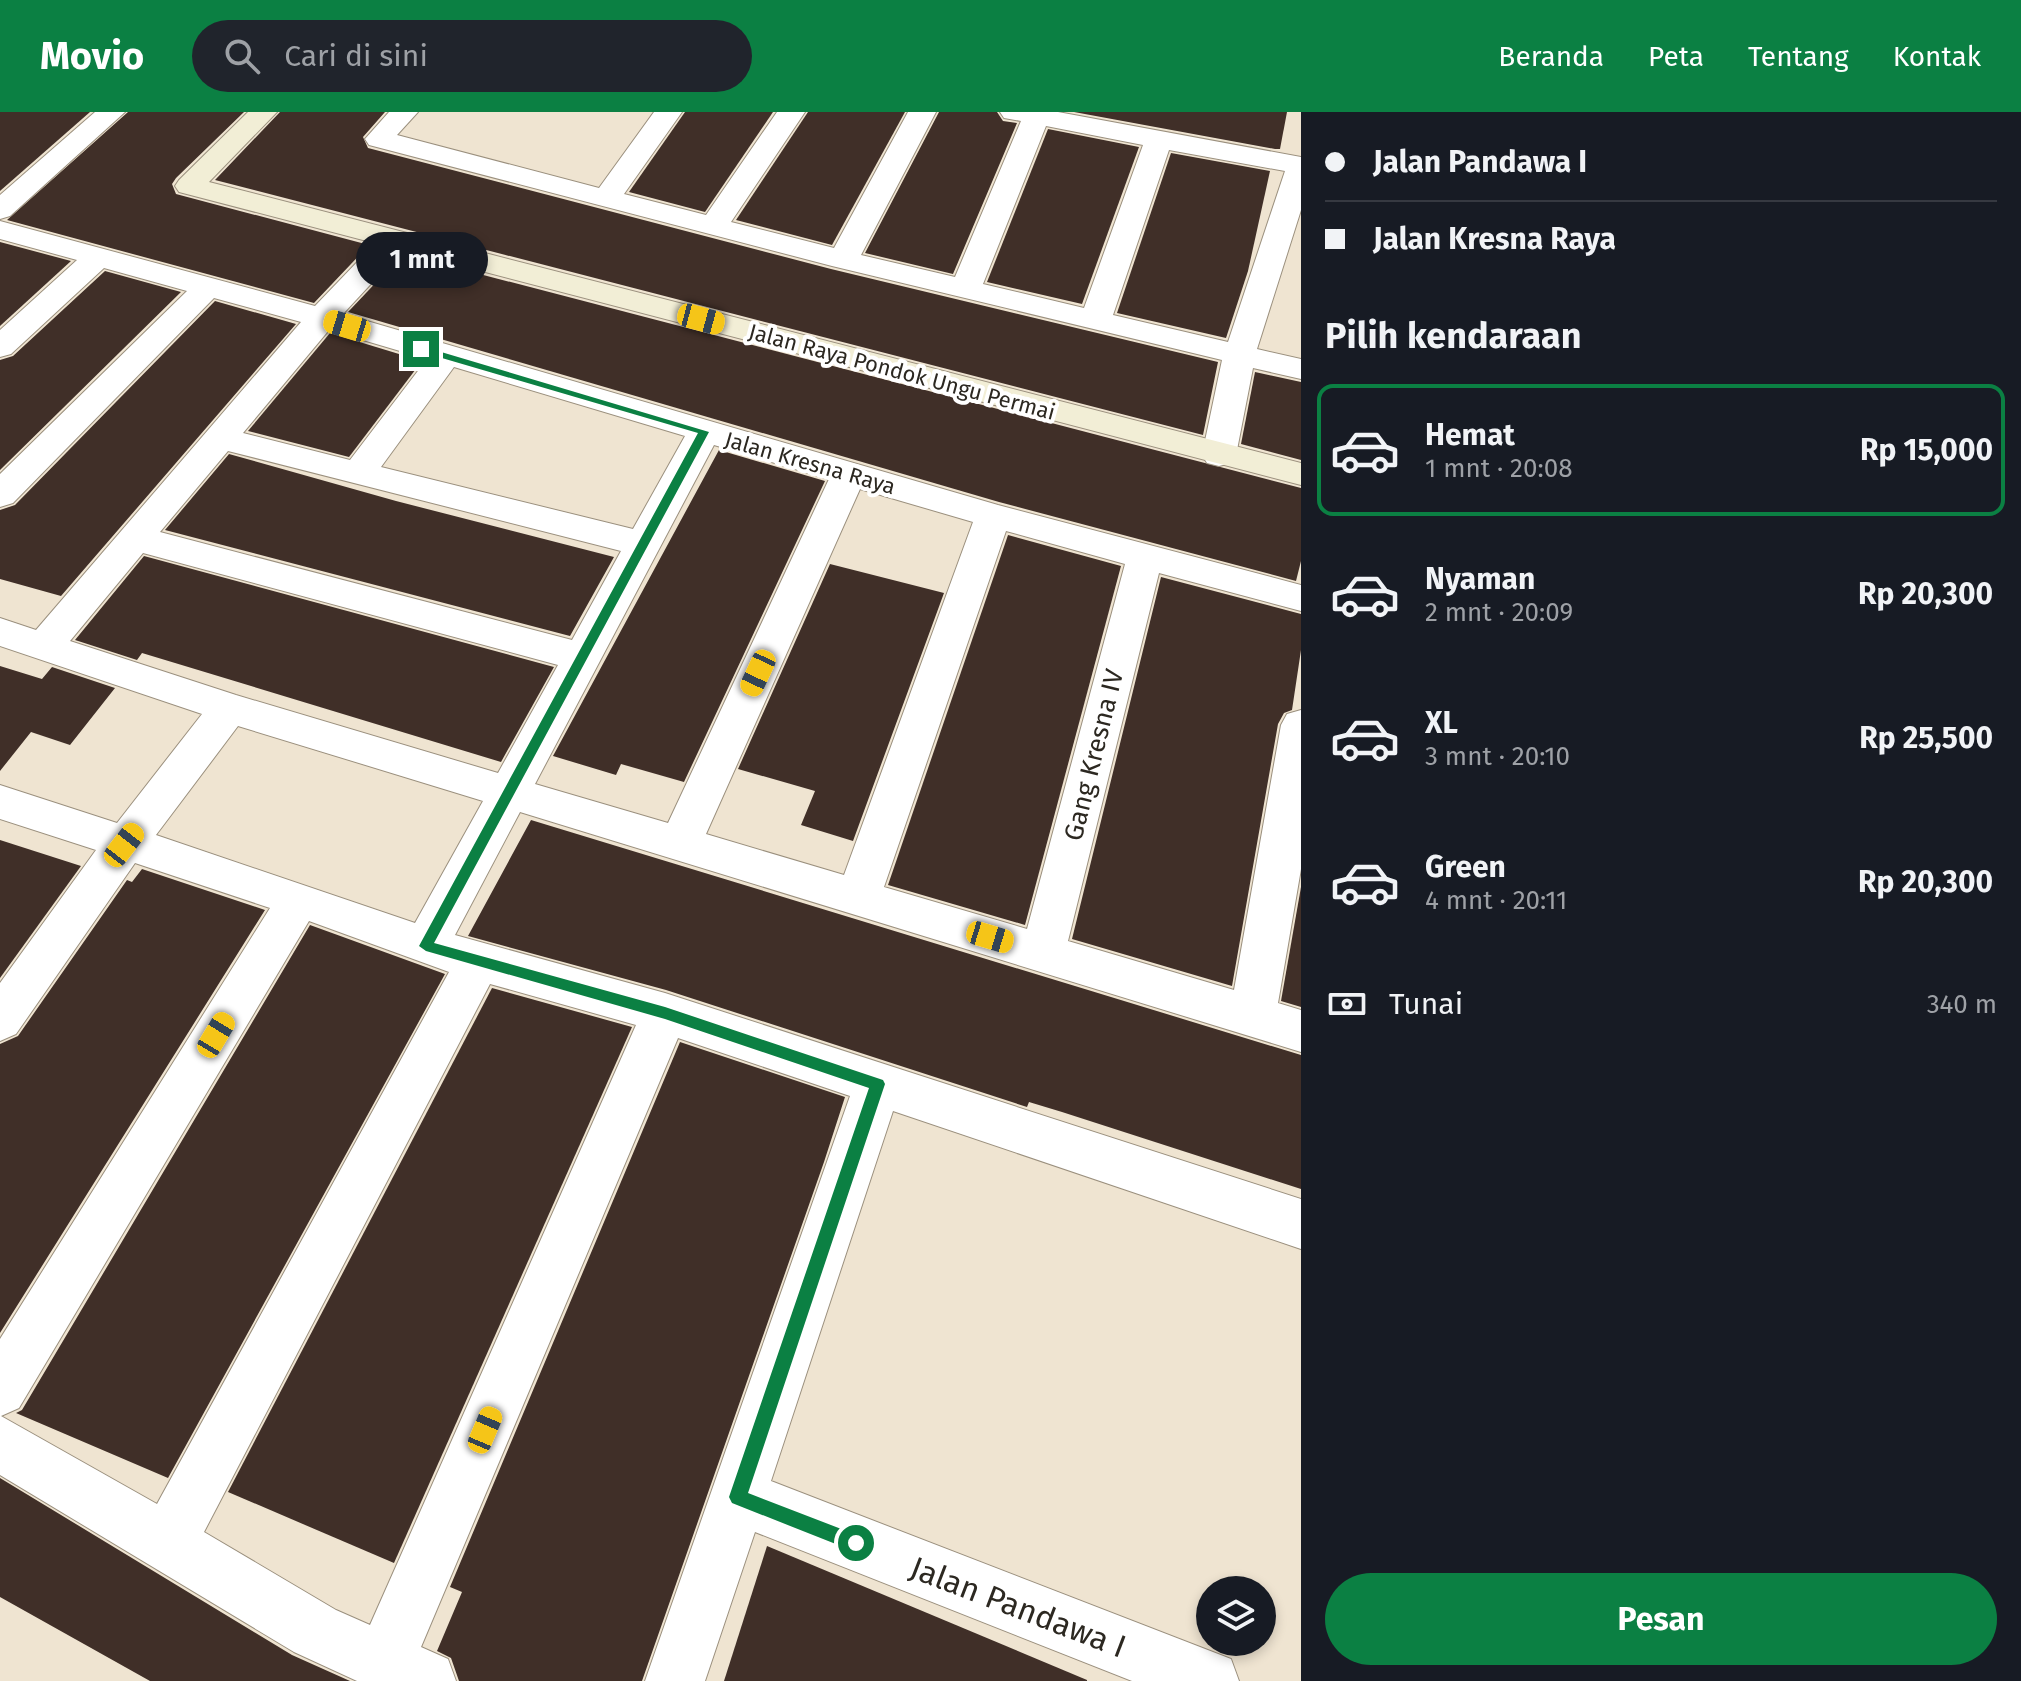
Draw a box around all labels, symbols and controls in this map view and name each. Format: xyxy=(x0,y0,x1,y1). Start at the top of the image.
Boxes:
search box xyxy=(192,20,752,92)
text: Movio xyxy=(40,33,144,79)
icon: search xyxy=(220,34,264,78)
text: Cari di sini xyxy=(284,38,428,74)
text: Beranda xyxy=(1498,40,1604,73)
text: Peta xyxy=(1648,40,1704,73)
text: Tentang xyxy=(1748,40,1849,73)
text: Kontak xyxy=(1893,40,1981,73)
text: Jalan Pandawa I xyxy=(1373,144,1587,180)
text: Jalan Kresna Raya xyxy=(1373,221,1616,257)
callout: 1 mnt xyxy=(355,233,487,289)
text: 1 mnt xyxy=(389,244,455,275)
car xyxy=(675,301,727,337)
car xyxy=(321,308,373,344)
text: Pilih kendaraan xyxy=(1325,314,1582,358)
street label: Jalan Raya Pondok Ungu Permai xyxy=(746,318,1058,426)
route end xyxy=(403,331,439,367)
icon: car xyxy=(1329,414,1401,486)
text: Hemat xyxy=(1425,417,1515,453)
street label: Jalan Kresna Raya xyxy=(721,426,899,500)
text: Rp 15,000 xyxy=(1860,432,1993,468)
text: 1 mnt · 20:08 xyxy=(1425,453,1573,484)
icon: car xyxy=(1329,558,1401,630)
text: Nyaman xyxy=(1425,561,1535,597)
text: Rp 20,300 xyxy=(1858,576,1993,612)
text: 2 mnt · 20:09 xyxy=(1425,597,1573,628)
car xyxy=(737,646,779,700)
street label: Gang Kresna IV xyxy=(1058,666,1130,844)
icon: car xyxy=(1329,702,1401,774)
text: XL xyxy=(1425,705,1458,741)
text: Rp 25,500 xyxy=(1859,720,1993,756)
text: 3 mnt · 20:10 xyxy=(1425,741,1570,772)
car xyxy=(100,819,148,871)
icon: car xyxy=(1329,846,1401,918)
text: Green xyxy=(1425,849,1506,885)
text: Rp 20,300 xyxy=(1858,864,1993,900)
text: 4 mnt · 20:11 xyxy=(1425,885,1567,916)
car xyxy=(964,919,1016,955)
icon: cash xyxy=(1325,982,1369,1026)
text: Tunai xyxy=(1389,986,1463,1022)
text: 340 m xyxy=(1927,989,1997,1020)
car xyxy=(193,1008,239,1062)
car xyxy=(465,1403,505,1457)
route start xyxy=(838,1525,874,1561)
street label: Jalan Pandawa I xyxy=(905,1548,1131,1666)
button: Pesan xyxy=(1325,1573,1997,1665)
map controls xyxy=(1196,1576,1276,1656)
button: layers xyxy=(1196,1576,1276,1656)

